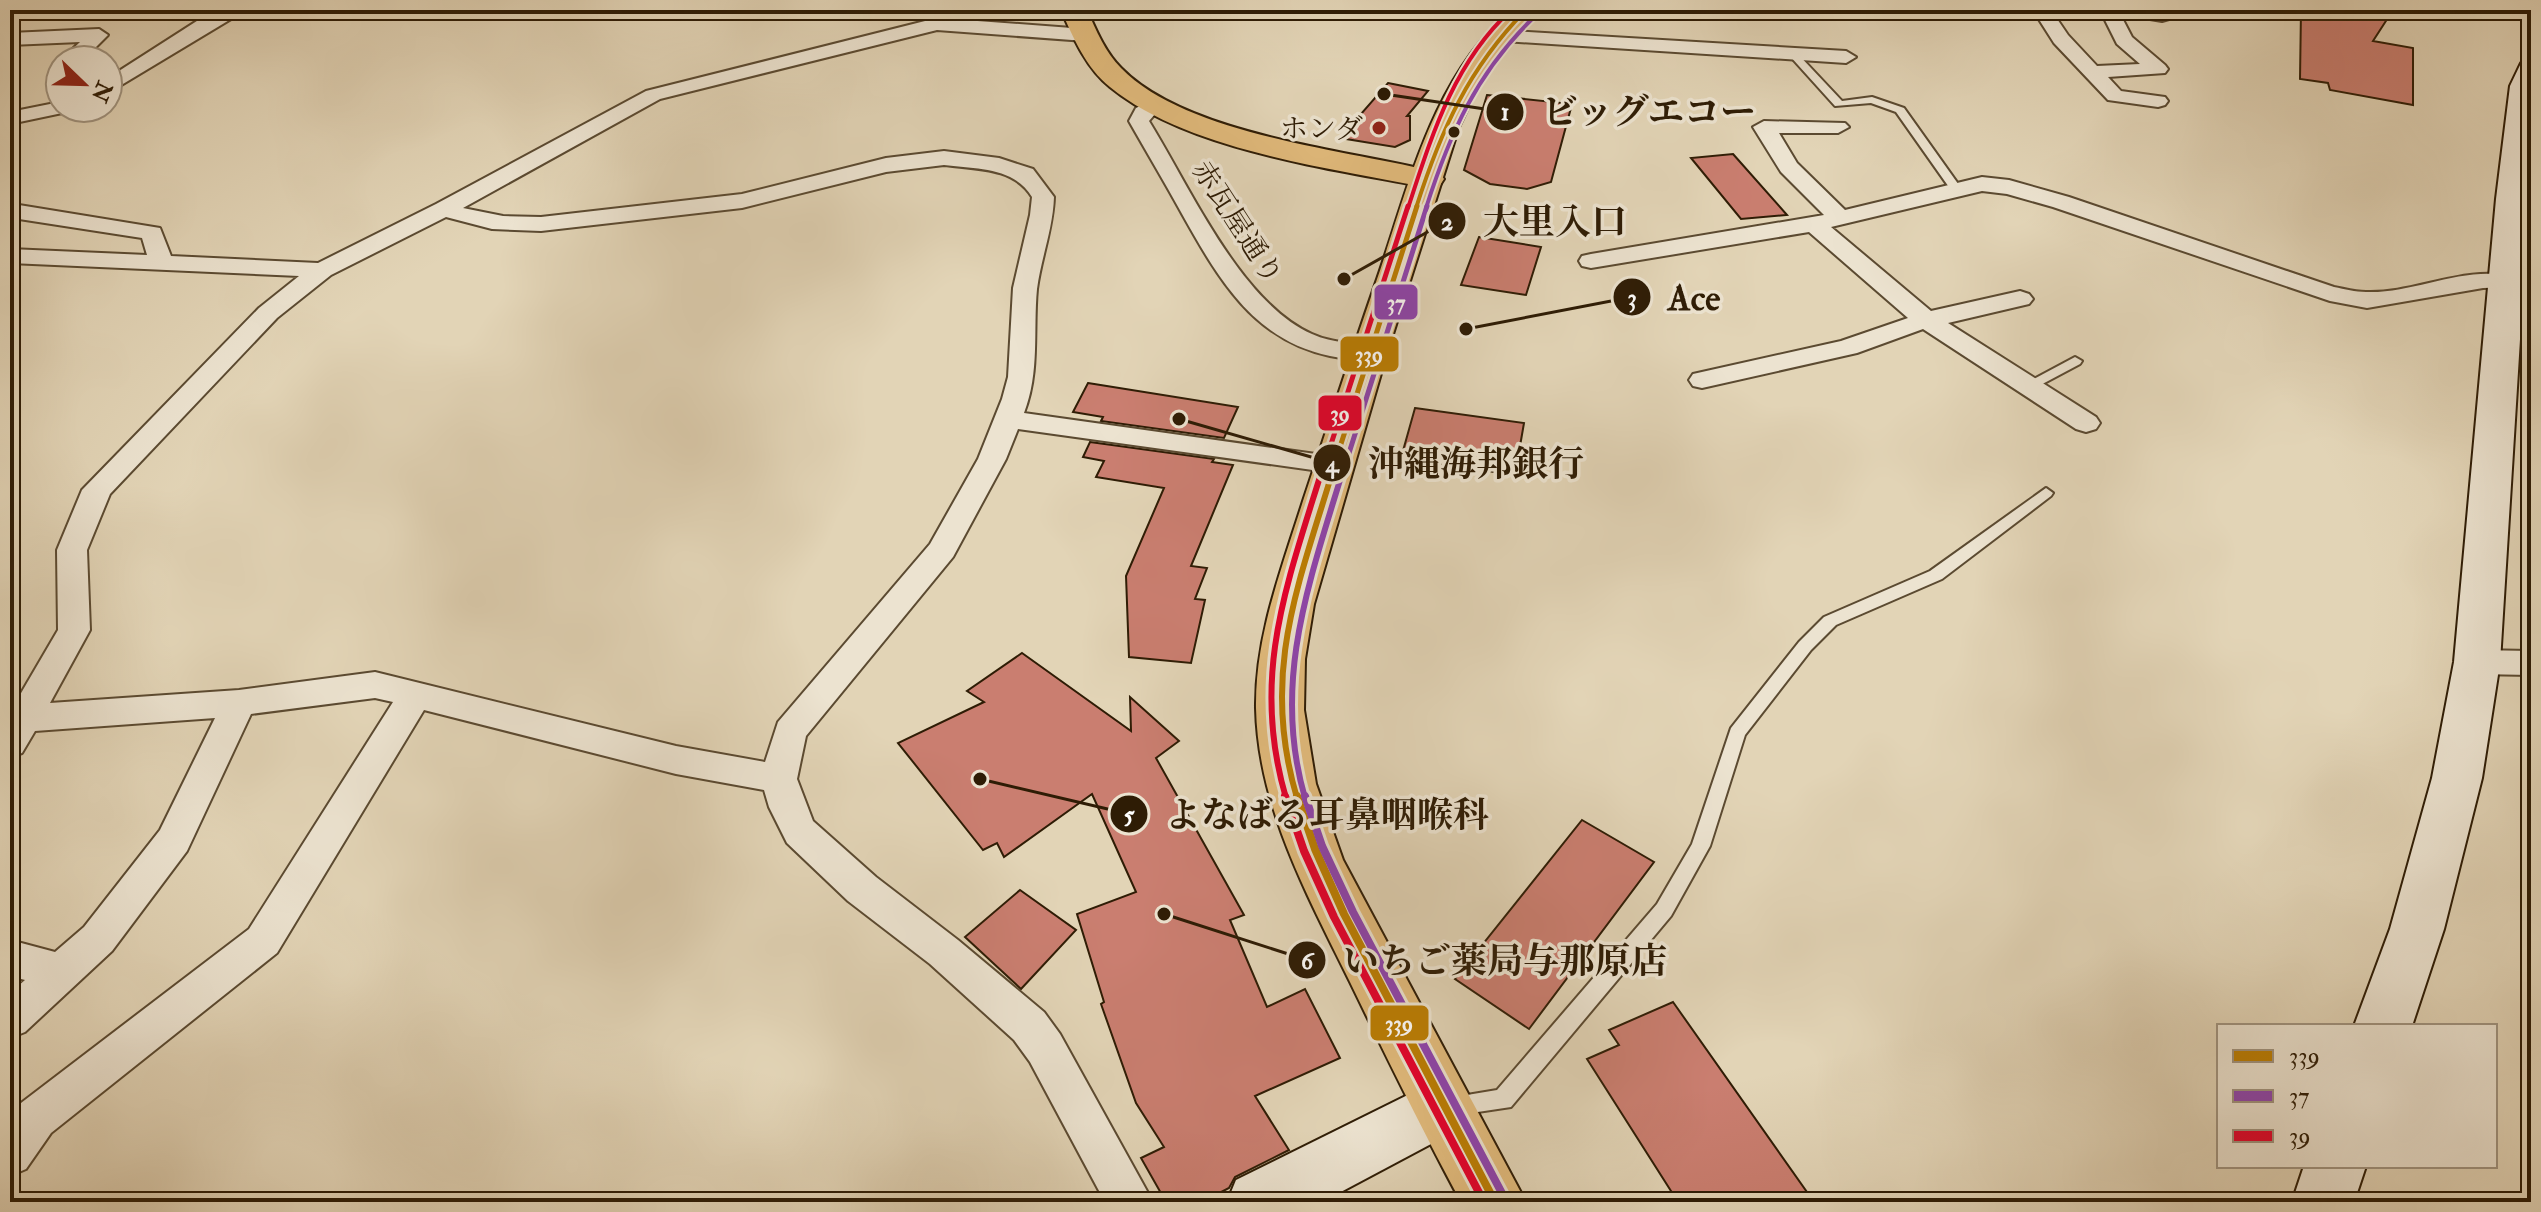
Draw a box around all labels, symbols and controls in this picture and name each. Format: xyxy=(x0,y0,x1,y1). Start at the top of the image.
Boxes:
north arrow xyxy=(44,44,124,124)
text: N xyxy=(85,76,119,106)
callout: ビッグエコー xyxy=(1485,82,1773,142)
text: ビッグエコー xyxy=(1542,90,1756,135)
text: 1 xyxy=(1501,97,1509,128)
place label: ホンダ xyxy=(1280,112,1363,147)
marker: ホンダ xyxy=(1370,119,1388,137)
unlabelled marker xyxy=(1446,124,1462,140)
street label: 赤瓦屋通り xyxy=(1184,155,1290,291)
callout: 大里入口 xyxy=(1427,191,1643,251)
text: 大里入口 xyxy=(1483,200,1627,245)
text: 2 xyxy=(1441,207,1453,238)
callout: Ace xyxy=(1612,267,1737,327)
text: Ace xyxy=(1666,276,1720,321)
line badge: 37 xyxy=(1373,283,1419,321)
text: 3 xyxy=(1627,283,1637,314)
text: 37 xyxy=(1387,289,1406,317)
line badge: 339 xyxy=(1339,335,1400,373)
text: 339 xyxy=(1355,341,1383,369)
line badge: 39 xyxy=(1317,394,1363,432)
text: 39 xyxy=(1330,400,1350,428)
callout: 沖縄海邦銀行 xyxy=(1312,433,1600,493)
text: 沖縄海邦銀行 xyxy=(1368,442,1584,487)
text: 4 xyxy=(1325,449,1341,480)
callout: よなばる耳鼻咽喉科 xyxy=(1109,784,1505,844)
text: よなばる耳鼻咽喉科 xyxy=(1165,793,1489,838)
text: 5 xyxy=(1124,800,1135,831)
callout: いちご薬局与那原店 xyxy=(1287,930,1683,990)
text: いちご薬局与那原店 xyxy=(1343,939,1667,984)
text: 6 xyxy=(1301,946,1315,977)
line badge: 339 xyxy=(1369,1004,1430,1042)
text: 339 xyxy=(1385,1010,1413,1038)
legend xyxy=(2217,1024,2497,1168)
text: 339 xyxy=(2289,1041,2320,1072)
text: 37 xyxy=(2289,1081,2309,1112)
text: 39 xyxy=(2289,1121,2311,1152)

